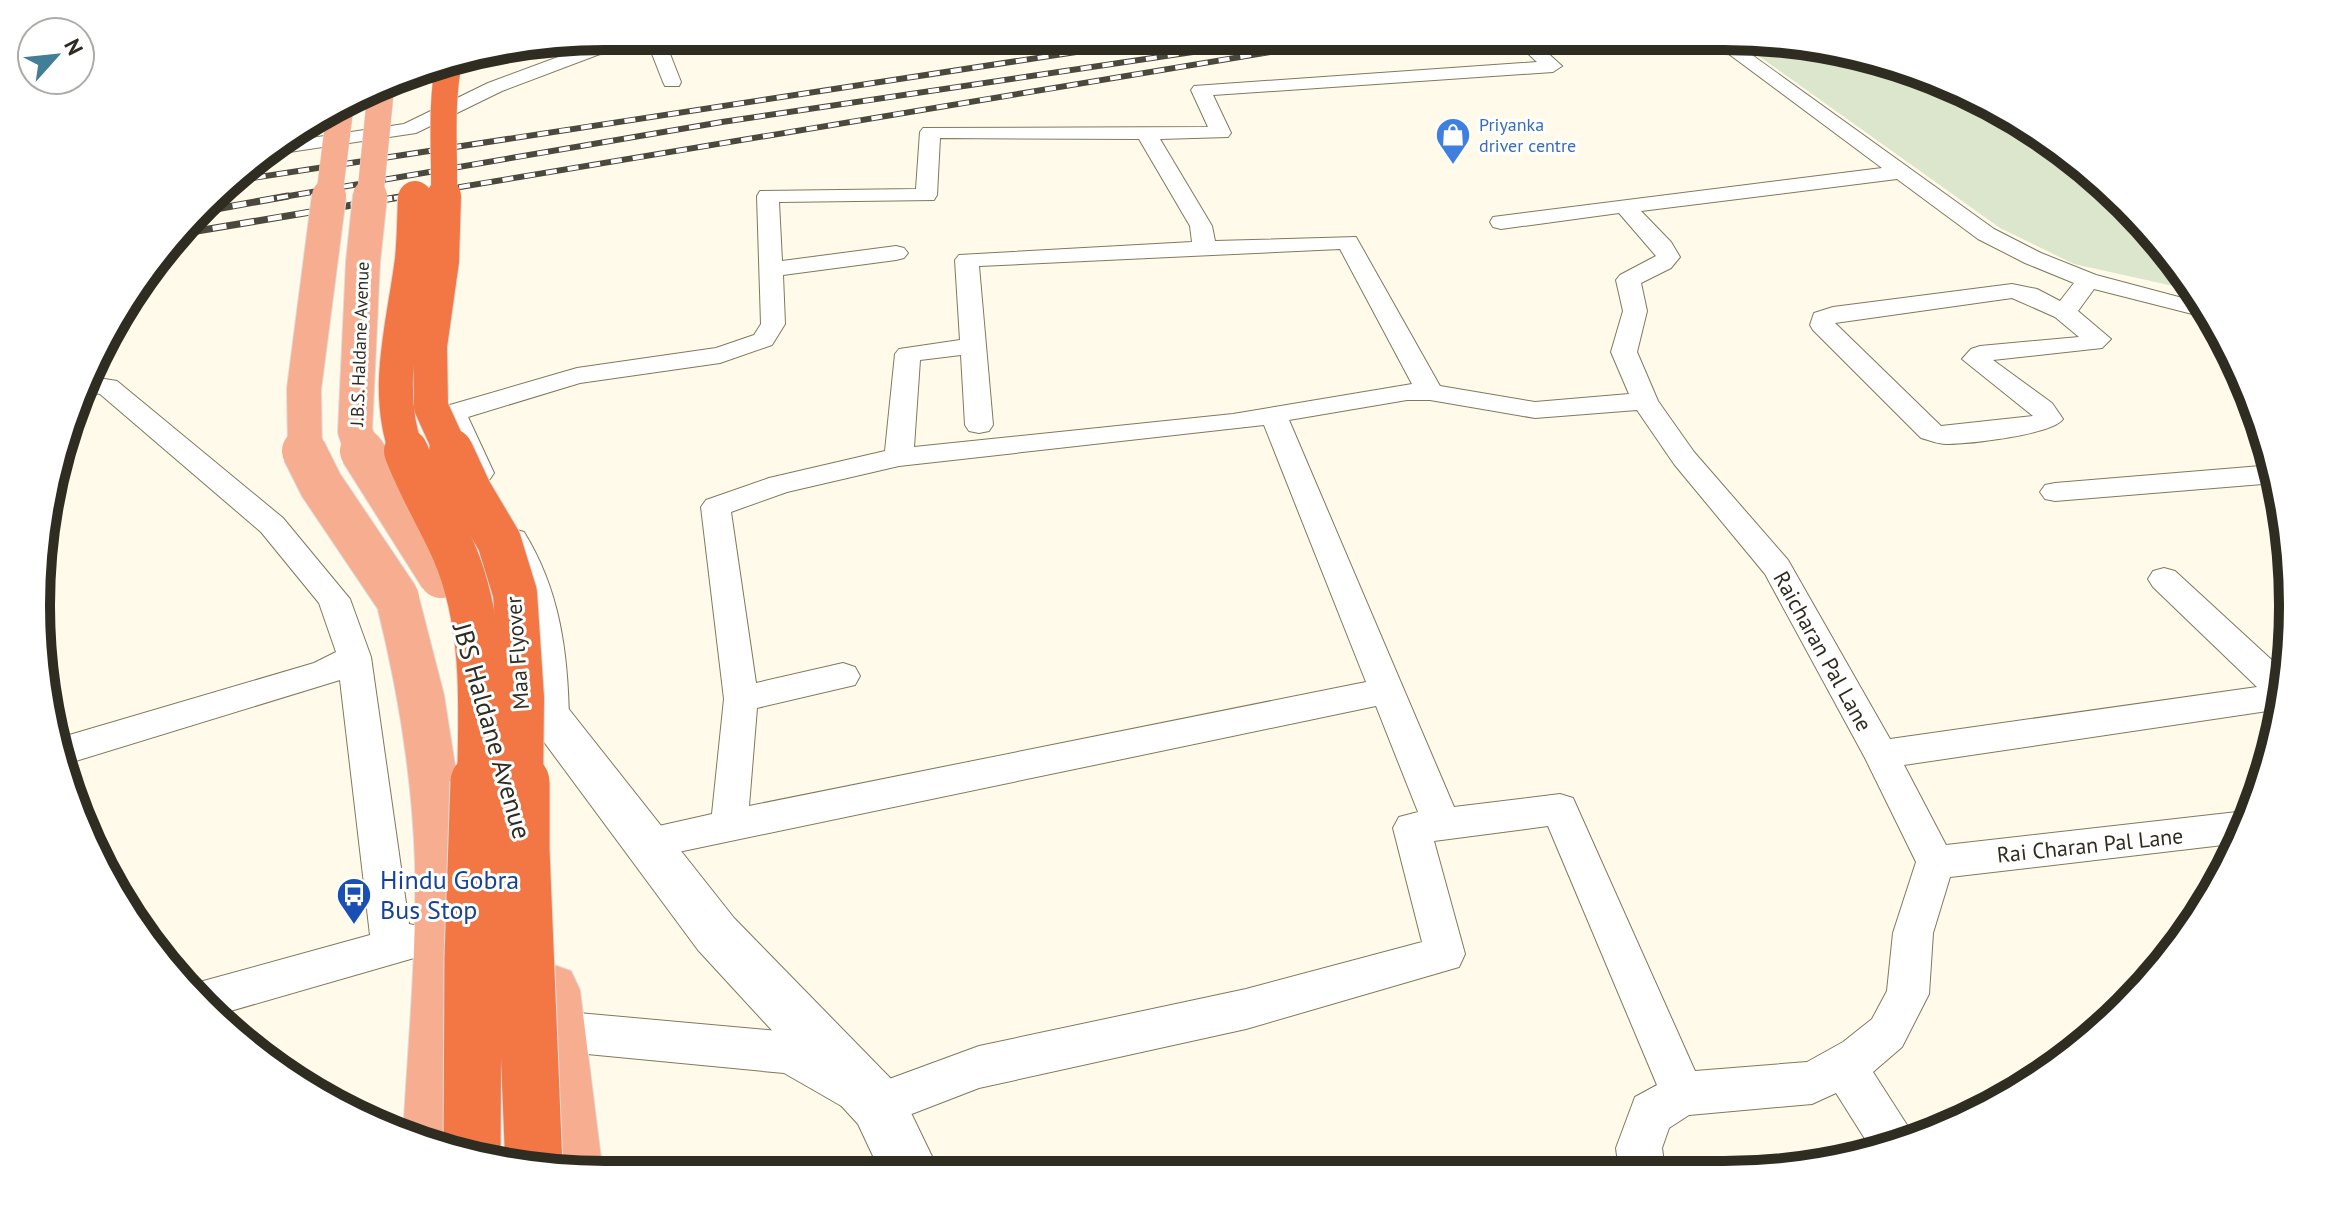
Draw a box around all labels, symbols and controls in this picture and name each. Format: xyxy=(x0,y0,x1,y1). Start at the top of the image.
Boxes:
north arrow xyxy=(16,16,96,96)
text: N xyxy=(58,34,90,60)
place label: Priyanka driver centre xyxy=(1479,113,1576,157)
shop icon: Priyanka driver centre xyxy=(1434,116,1472,166)
street label: J.B.S. Haldane Avenue xyxy=(345,261,374,428)
street label: Raicharan Pal Lane xyxy=(1767,566,1879,736)
street label: Maa Flyover xyxy=(499,595,535,711)
street label: JBS Haldane Avenue xyxy=(446,618,539,843)
street label: Rai Charan Pal Lane xyxy=(1995,821,2185,869)
place label: Hindu Gobra Bus Stop xyxy=(380,863,519,926)
bus stop icon: Hindu Gobra Bus Stop xyxy=(335,876,373,926)

